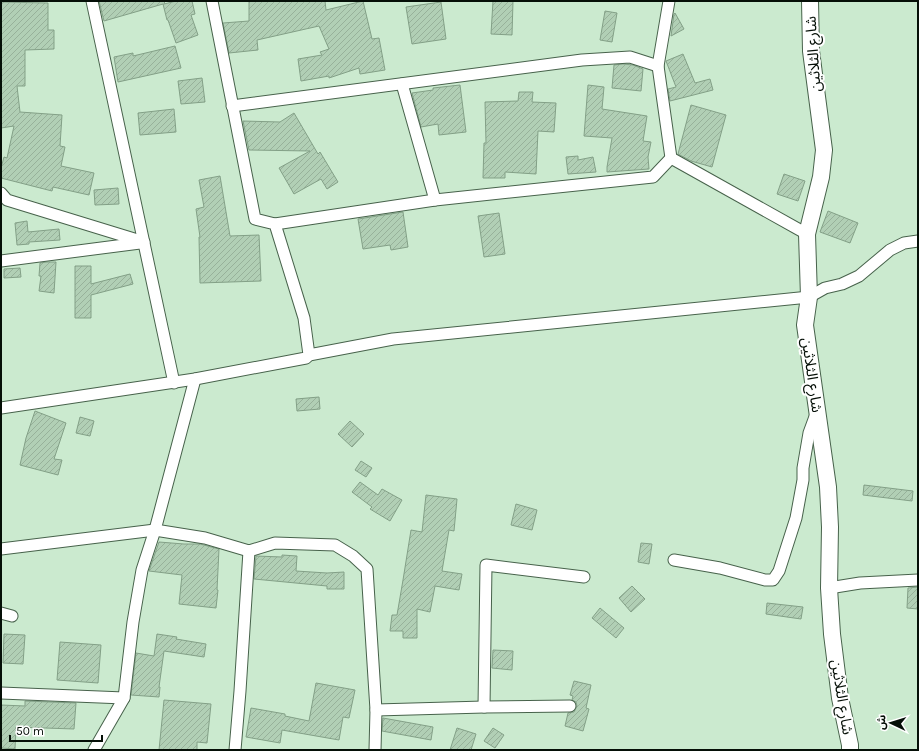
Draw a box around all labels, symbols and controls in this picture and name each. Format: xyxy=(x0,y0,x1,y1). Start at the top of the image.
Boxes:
street label: شارع الثلاثين xyxy=(801,15,828,92)
street label: شارع الثلاثين xyxy=(795,336,826,414)
street label: شارع الثلاثين xyxy=(824,658,857,737)
north arrow xyxy=(871,703,911,743)
text: ش xyxy=(875,714,889,730)
scale bar xyxy=(10,717,102,743)
text: 50 m xyxy=(16,724,44,738)

